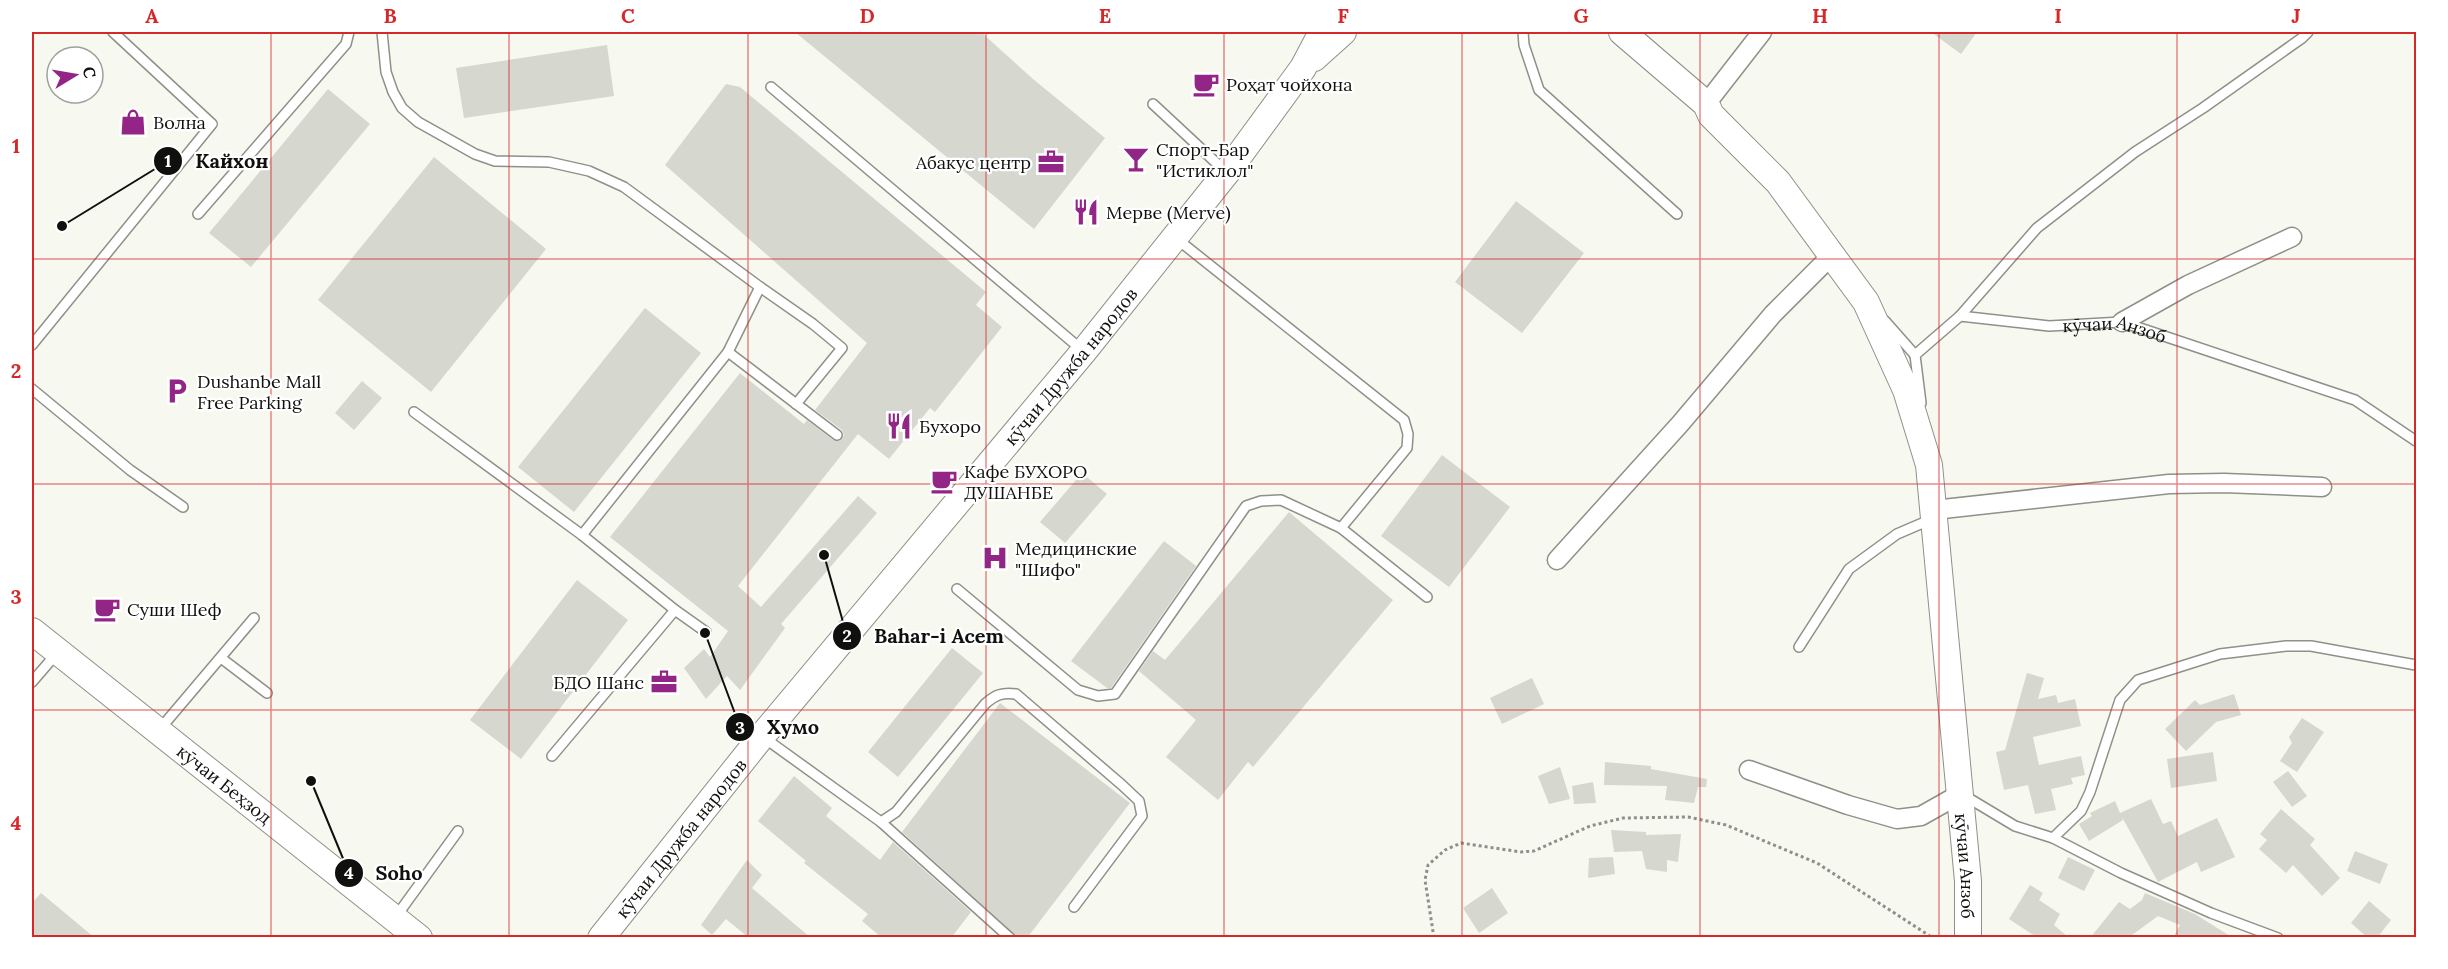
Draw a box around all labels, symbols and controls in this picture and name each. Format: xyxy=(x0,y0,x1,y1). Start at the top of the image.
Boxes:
text: A xyxy=(145,3,159,28)
text: B xyxy=(383,3,397,28)
text: C xyxy=(621,3,635,28)
text: D xyxy=(859,3,875,28)
text: E xyxy=(1099,3,1111,28)
text: F xyxy=(1337,3,1349,28)
text: G xyxy=(1573,3,1589,28)
text: H xyxy=(1812,3,1828,28)
text: I xyxy=(2054,3,2062,28)
text: J xyxy=(2291,3,2301,28)
north arrow xyxy=(45,45,105,105)
text: С xyxy=(79,65,101,79)
cafe icon: Роҳат чойхона xyxy=(1191,69,1221,99)
place label: Роҳат чойхона xyxy=(1226,73,1352,96)
shop icon: Волна xyxy=(118,107,148,137)
place label: Волна xyxy=(153,111,206,134)
text: 1 xyxy=(12,133,20,158)
place label: Спорт-Бар "Истиклол" xyxy=(1156,138,1254,182)
callout: Кайхон xyxy=(153,142,281,180)
bar icon: Спорт-Бар "Истиклол" xyxy=(1121,144,1151,174)
office icon: Абакус центр xyxy=(1036,147,1066,177)
text: Кайхон xyxy=(195,148,269,173)
text: 1 xyxy=(164,149,172,172)
place label: Абакус центр xyxy=(915,151,1031,174)
restaurant icon: Мерве (Merve) xyxy=(1071,197,1101,227)
place label: Мерве (Merve) xyxy=(1106,201,1231,224)
street label: кӯчаи Дружба народов xyxy=(999,283,1142,450)
street label: кӯчаи Анзоб xyxy=(2062,309,2170,348)
text: 2 xyxy=(11,358,21,383)
place label: Dushanbe Mall Free Parking xyxy=(197,370,321,414)
parking icon: Dushanbe Mall Free Parking xyxy=(162,376,192,406)
restaurant icon: Бухоро xyxy=(884,411,914,441)
place label: Бухоро xyxy=(919,415,981,438)
place label: Кафе БУХОРО ДУШАНБЕ xyxy=(964,460,1087,504)
cafe icon: Кафе БУХОРО ДУШАНБЕ xyxy=(929,466,959,496)
place label: Медицинские "Шифо" xyxy=(1015,537,1137,581)
hospital icon: Медицинские "Шифо" xyxy=(980,543,1010,573)
text: 3 xyxy=(10,584,22,609)
cafe icon: Суши Шеф xyxy=(92,594,122,624)
place label: Суши Шеф xyxy=(127,598,221,621)
callout: Bahar-i Acem xyxy=(832,617,1016,655)
text: Bahar-i Acem xyxy=(874,623,1005,648)
text: 2 xyxy=(842,624,852,647)
office icon: БДО Шанс xyxy=(649,667,679,697)
place label: БДО Шанс xyxy=(553,671,644,694)
callout: Хумо xyxy=(725,708,831,746)
text: Хумо xyxy=(767,714,819,739)
text: 3 xyxy=(735,716,745,739)
street label: кӯчаи Беҳзод xyxy=(173,739,277,829)
street label: кӯчаи Дружба народов xyxy=(610,754,751,922)
text: 4 xyxy=(11,810,22,835)
street label: кӯчаи Анзоб xyxy=(1950,812,1980,919)
callout: Soho xyxy=(334,854,435,892)
text: Soho xyxy=(376,860,422,885)
text: 4 xyxy=(344,861,354,884)

